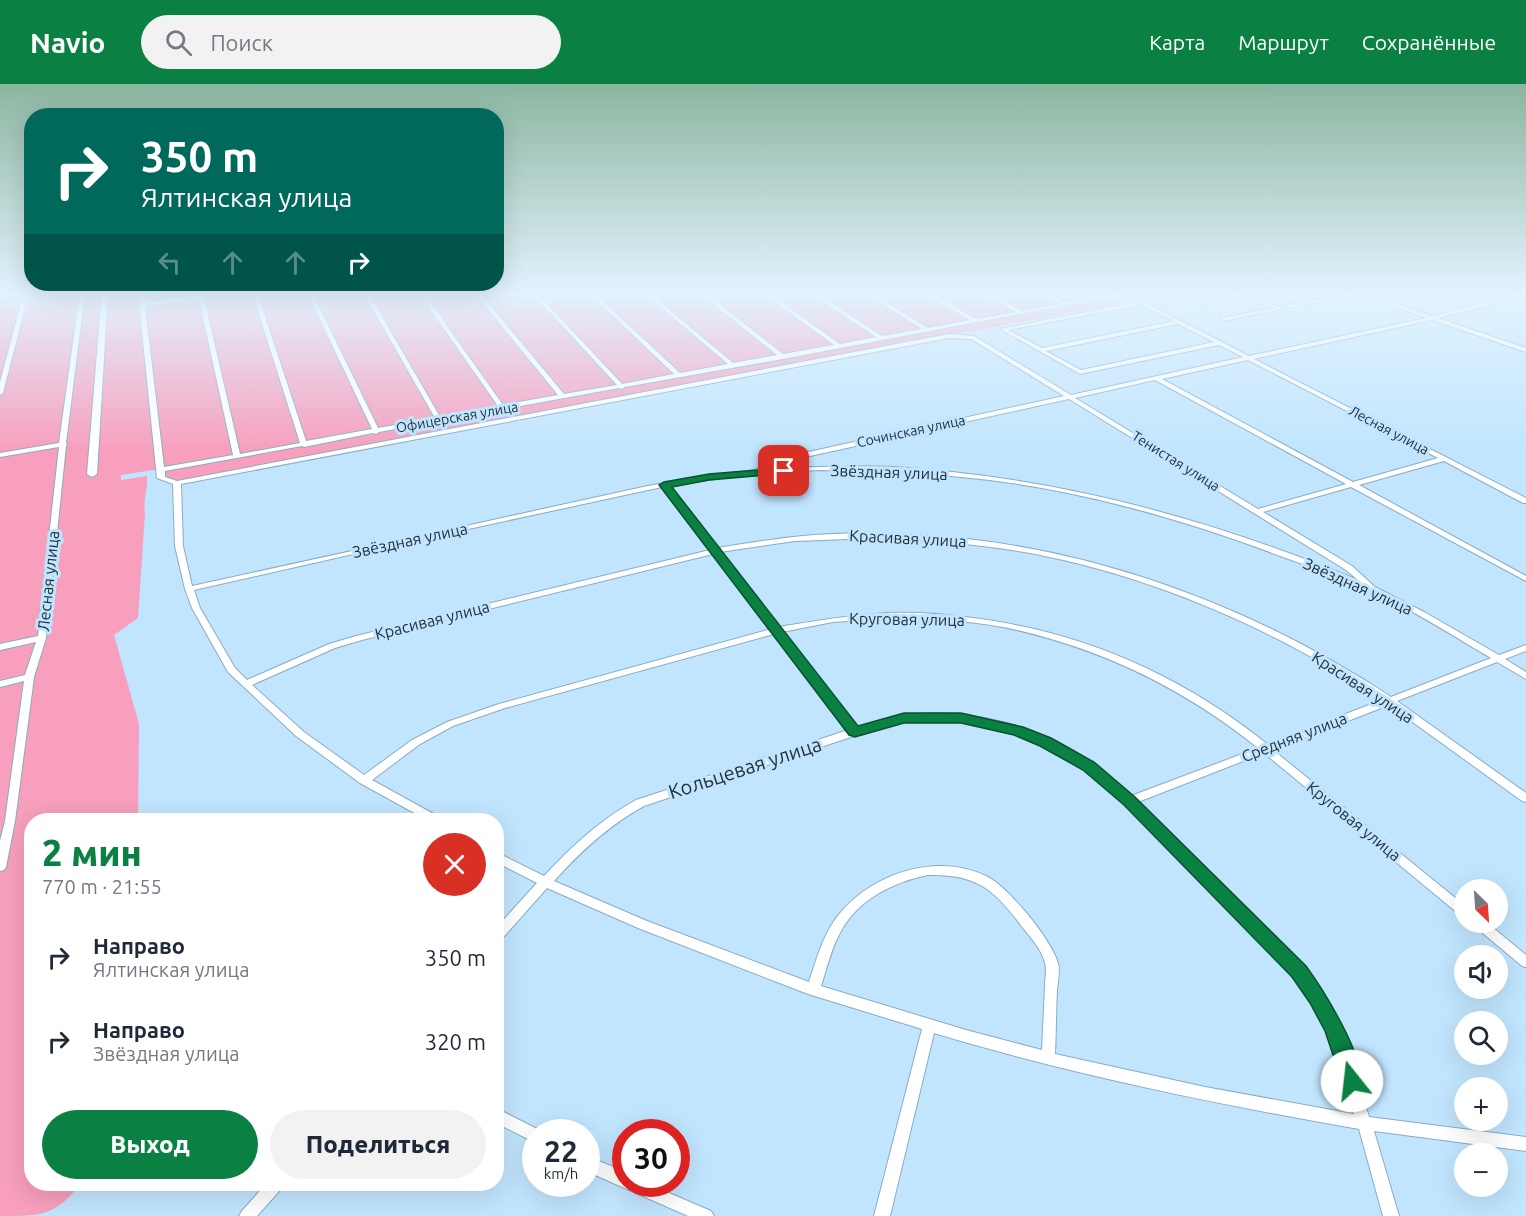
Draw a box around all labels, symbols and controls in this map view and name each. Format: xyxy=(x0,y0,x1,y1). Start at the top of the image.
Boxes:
search box xyxy=(141,15,561,69)
icon: search xyxy=(162,26,195,59)
text: Navio xyxy=(30,27,105,58)
text: Поиск xyxy=(210,30,273,55)
text: Карта xyxy=(1149,30,1205,54)
text: Маршрут xyxy=(1238,30,1329,54)
text: Сохранённые xyxy=(1362,30,1496,54)
icon: right xyxy=(42,132,120,210)
text: 350 m xyxy=(141,133,258,180)
text: Ялтинская улица xyxy=(141,182,352,212)
icon: left xyxy=(153,246,186,279)
icon: ahead xyxy=(216,246,249,279)
icon: ahead xyxy=(279,246,312,279)
icon: right xyxy=(342,246,375,279)
street label: Офицерская улица xyxy=(395,398,519,436)
street label: Лесная улица xyxy=(1346,402,1432,458)
street label: Сочинская улица xyxy=(855,412,967,450)
street label: Тенистая улица xyxy=(1129,428,1223,494)
pin xyxy=(758,445,809,496)
icon: arrive xyxy=(767,454,800,487)
street label: Звёздная улица xyxy=(830,461,948,483)
street label: Звёздная улица xyxy=(351,519,469,561)
street label: Красивая улица xyxy=(849,526,967,550)
street label: Лесная улица xyxy=(34,530,62,632)
street label: Звёздная улица xyxy=(1301,554,1415,618)
street label: Красивая улица xyxy=(373,597,491,643)
street label: Круговая улица xyxy=(849,609,965,629)
street label: Красивая улица xyxy=(1309,647,1417,727)
street label: Средняя улица xyxy=(1239,709,1349,765)
street label: Кольцевая улица xyxy=(665,732,824,803)
street label: Круговая улица xyxy=(1303,778,1405,864)
text: 2 мин xyxy=(42,832,142,873)
button: close xyxy=(423,833,486,896)
text: 770 m · 21:55 xyxy=(42,875,162,898)
north arrow xyxy=(1454,879,1508,933)
map controls xyxy=(1454,879,1508,1197)
text: Направо xyxy=(93,933,185,958)
icon: right xyxy=(42,941,75,974)
text: 350 m xyxy=(425,945,486,970)
button: sound xyxy=(1454,945,1508,999)
text: Ялтинская улица xyxy=(93,958,250,981)
button: search xyxy=(1454,1011,1508,1065)
text: Направо xyxy=(93,1017,185,1042)
icon: right xyxy=(42,1025,75,1058)
text: 320 m xyxy=(425,1029,486,1054)
text: Звёздная улица xyxy=(93,1042,240,1065)
position arrow xyxy=(1320,1049,1384,1113)
button: + xyxy=(1454,1077,1508,1131)
button: Выход xyxy=(42,1110,258,1179)
button: Поделиться xyxy=(270,1110,486,1179)
speed limit sign: 30 xyxy=(612,1119,690,1197)
text: 22 xyxy=(544,1134,578,1168)
button: − xyxy=(1454,1143,1508,1197)
text: km/h xyxy=(544,1165,578,1182)

